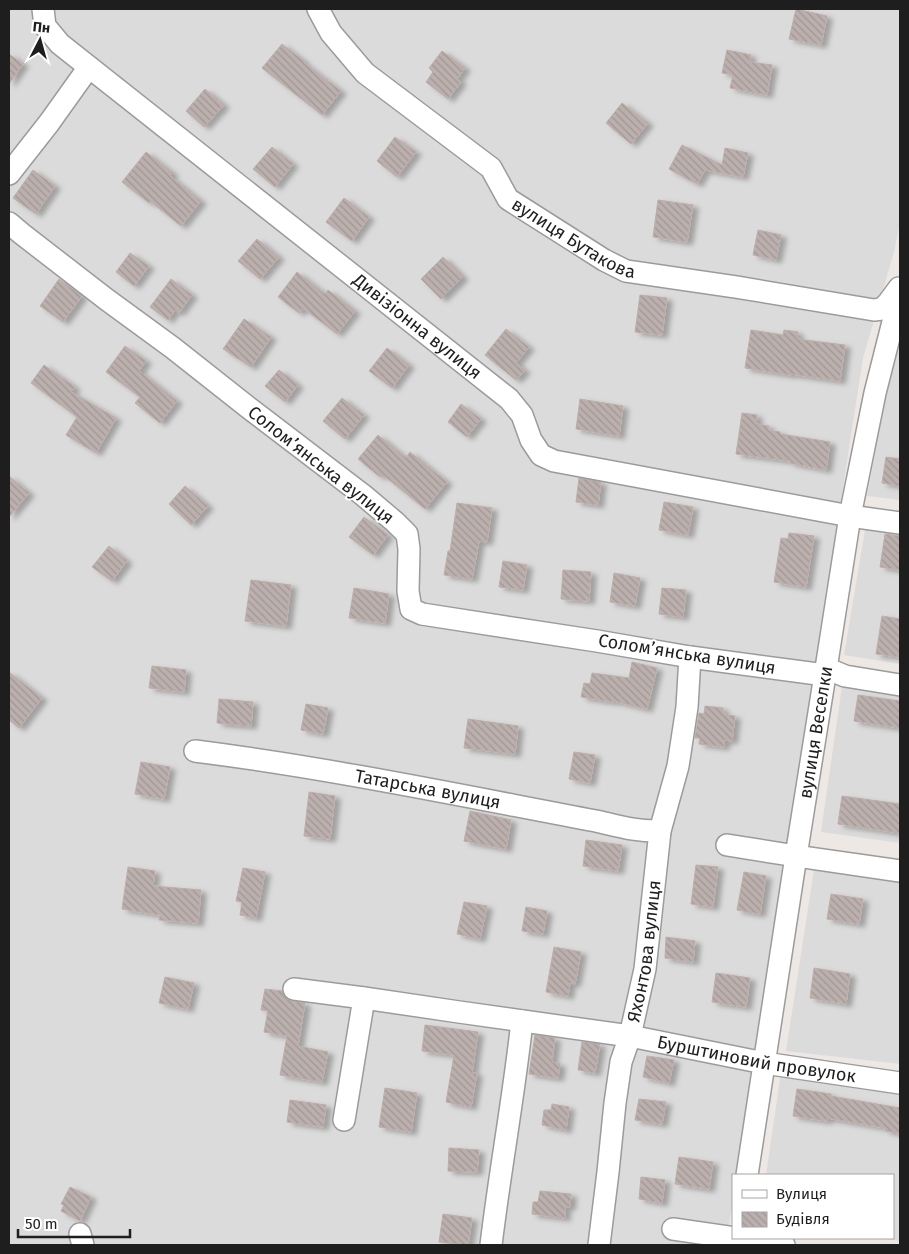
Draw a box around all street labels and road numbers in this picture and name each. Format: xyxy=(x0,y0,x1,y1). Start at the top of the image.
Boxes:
street label: вулиця Бутакова xyxy=(508,193,637,283)
street label: Дивізіонна вулиця xyxy=(348,268,486,384)
street label: Соломʼянська вулиця xyxy=(244,401,398,529)
street label: Соломʼянська вулиця xyxy=(597,629,777,679)
street label: вулиця Веселки xyxy=(794,664,837,800)
street label: Татарська вулиця xyxy=(353,765,503,814)
street label: Яхонтова вулиця xyxy=(622,879,666,1024)
street label: Бурштиновий провулок xyxy=(655,1031,858,1087)

